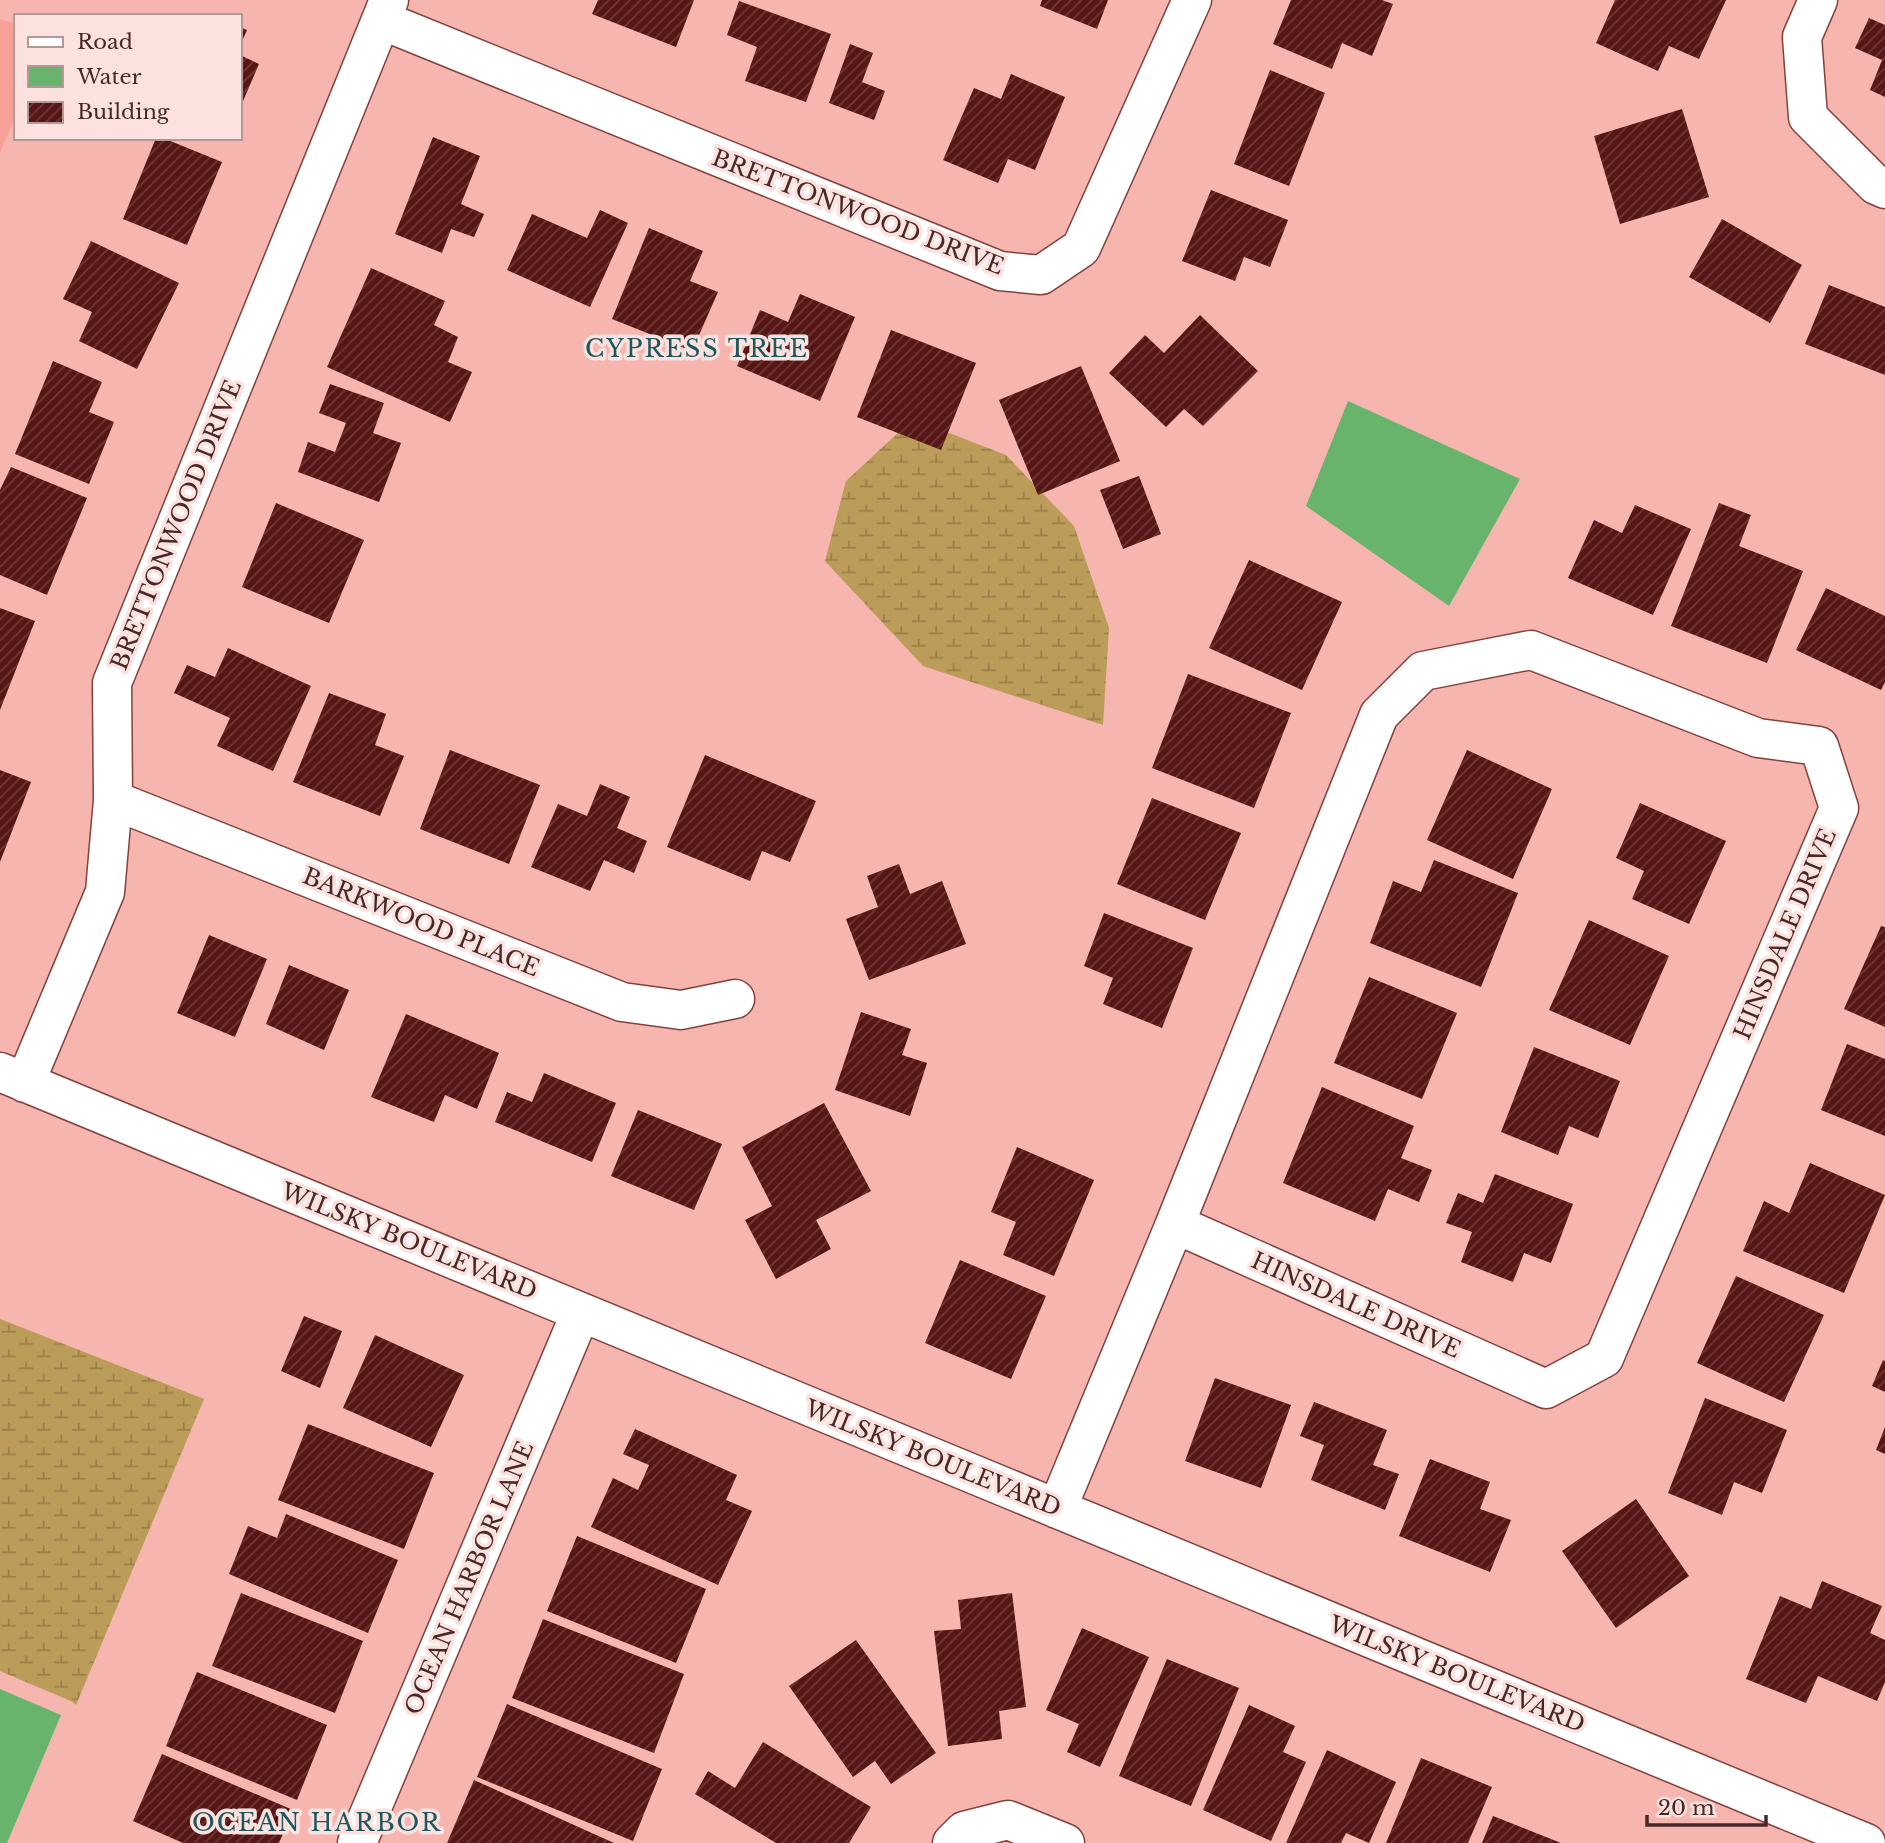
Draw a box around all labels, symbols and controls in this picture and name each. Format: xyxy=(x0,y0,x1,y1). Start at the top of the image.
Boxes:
legend xyxy=(14,14,242,140)
text: Road xyxy=(77,29,133,55)
text: Water xyxy=(76,64,141,90)
text: Building xyxy=(77,99,170,125)
street label: BRETTONWOOD DRIVE xyxy=(708,143,1008,281)
district label: CYPRESS TREE xyxy=(585,334,809,363)
street label: BRETTONWOOD DRIVE xyxy=(105,376,247,674)
street label: HINSDALE DRIVE xyxy=(1728,824,1842,1044)
street label: BARKWOOD PLACE xyxy=(299,862,543,982)
street label: WILSKY BOULEVARD xyxy=(276,1176,541,1305)
street label: HINSDALE DRIVE xyxy=(1247,1246,1465,1364)
street label: WILSKY BOULEVARD xyxy=(800,1393,1065,1522)
street label: OCEAN HARBOR LANE xyxy=(399,1437,539,1719)
street label: WILSKY BOULEVARD xyxy=(1324,1609,1589,1738)
scale bar xyxy=(1647,1784,1766,1828)
text: 20 m xyxy=(1658,1795,1715,1821)
district label: OCEAN HARBOR xyxy=(192,1808,442,1837)

